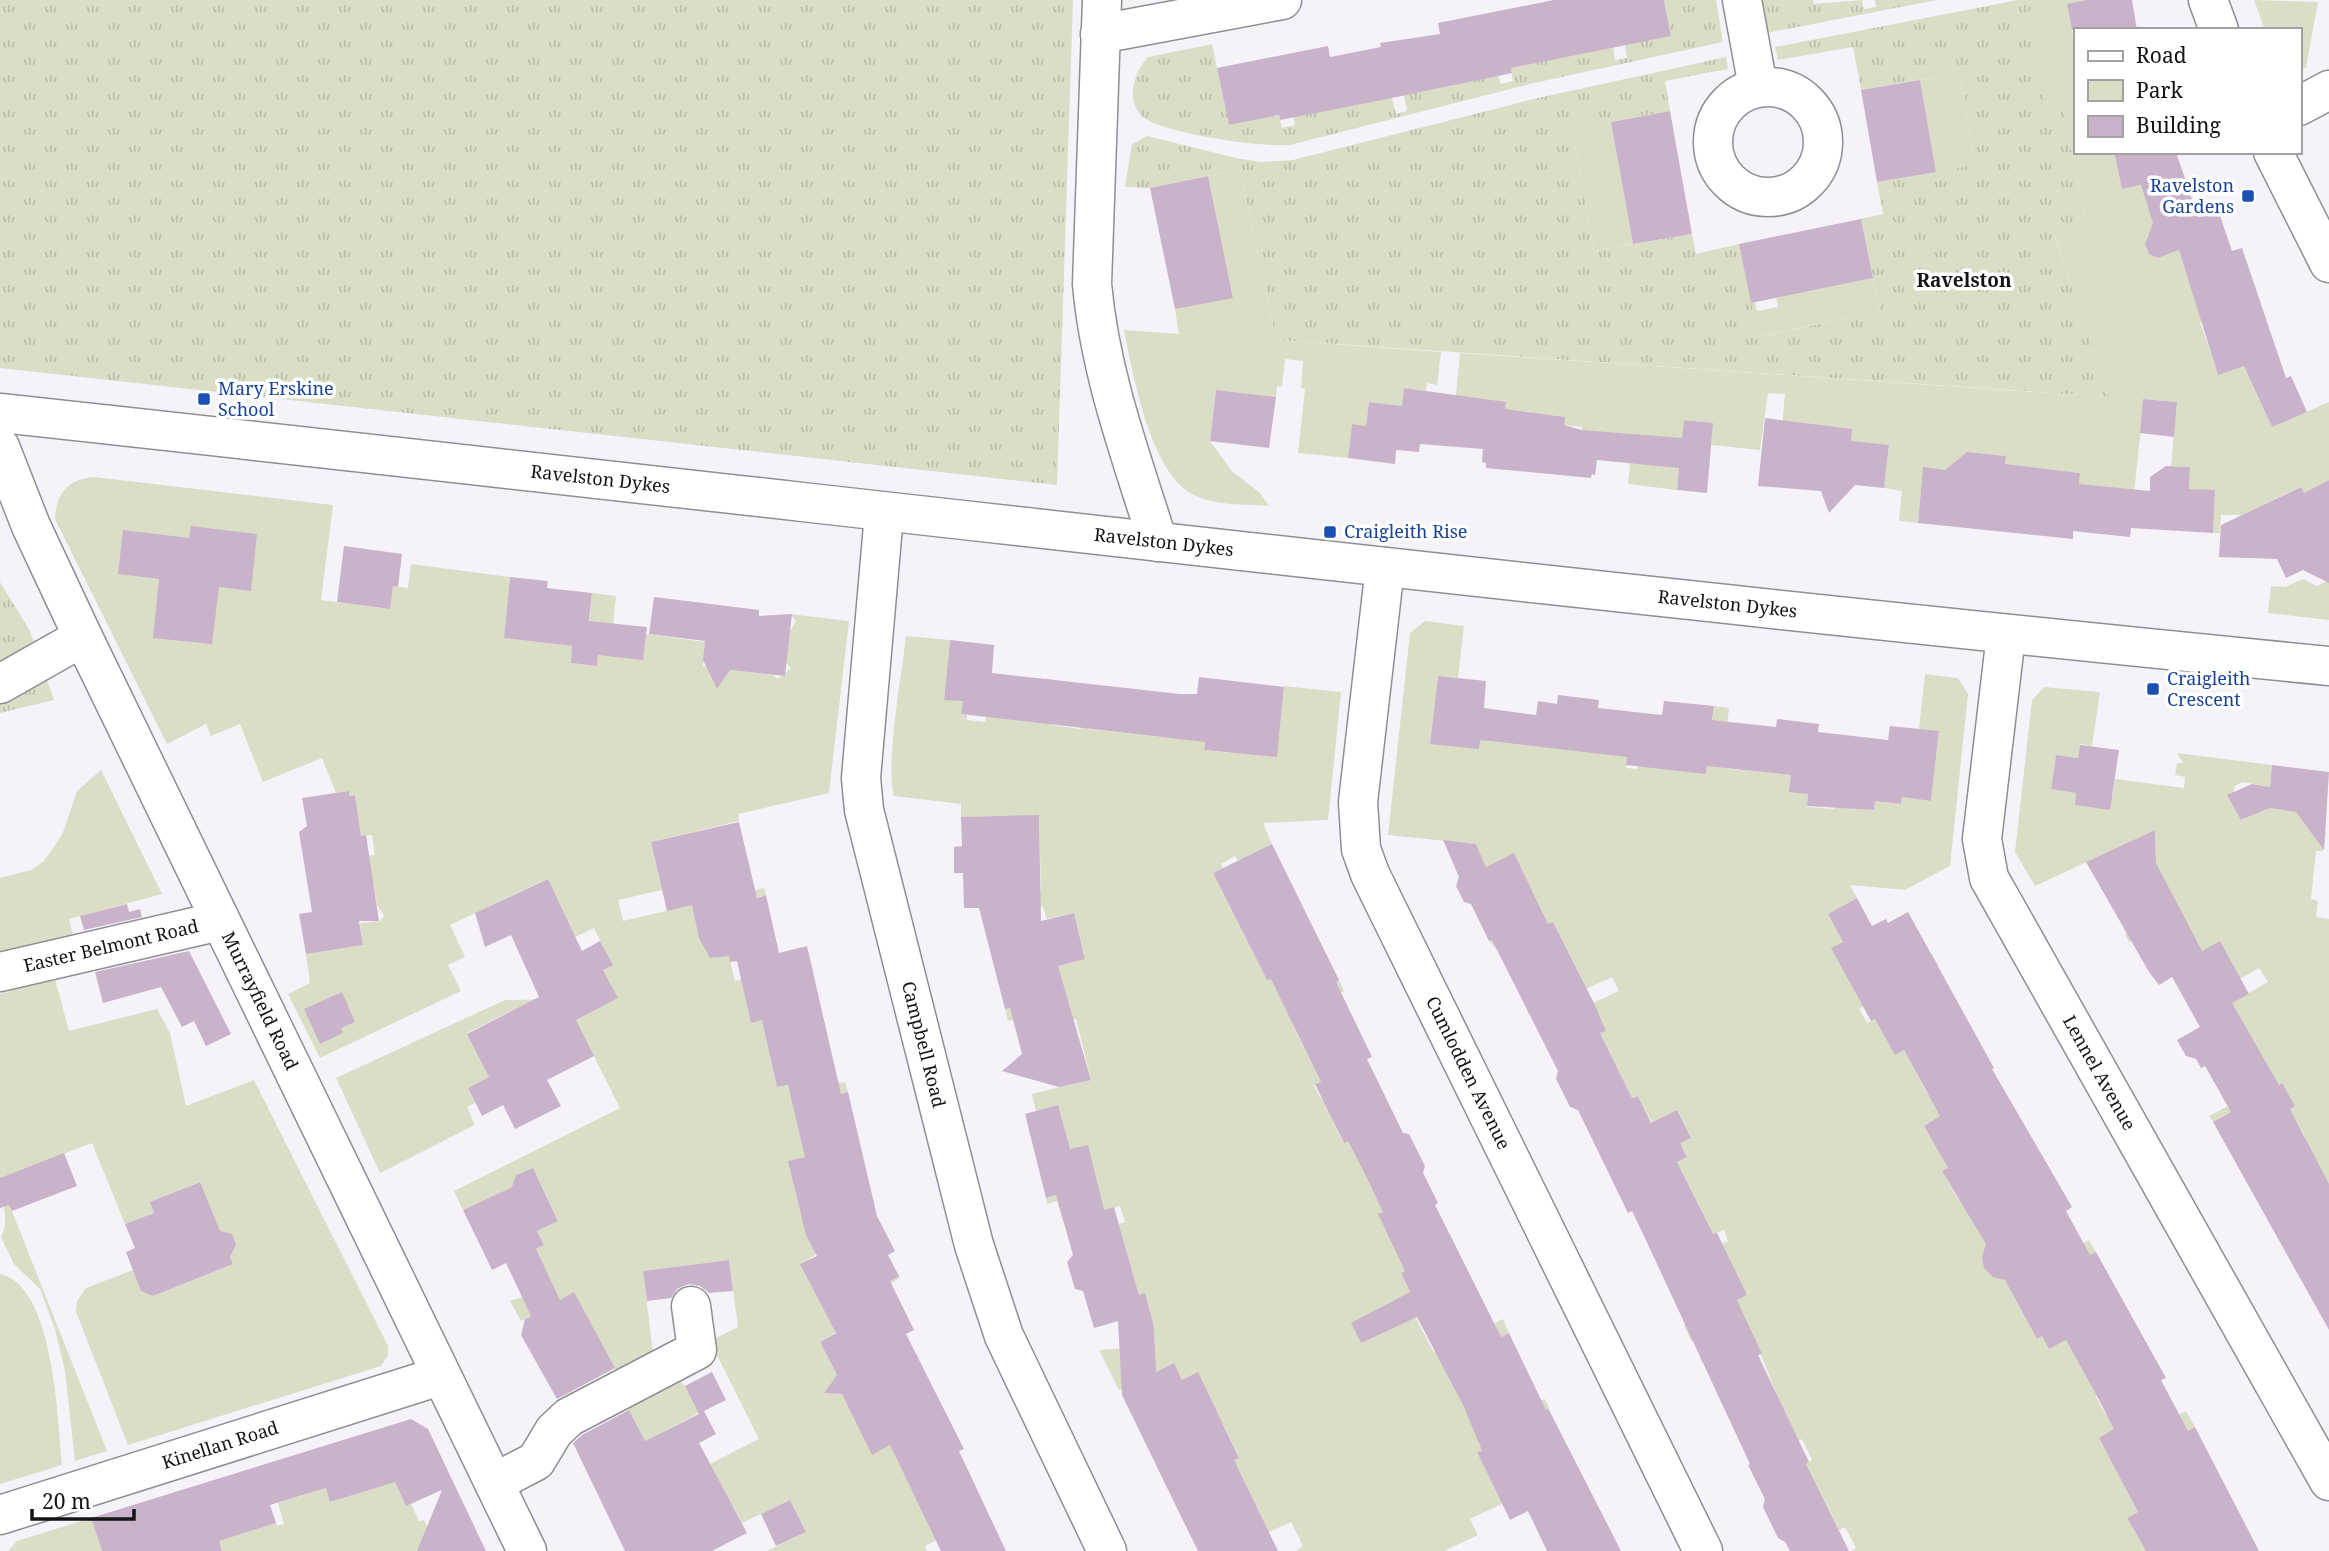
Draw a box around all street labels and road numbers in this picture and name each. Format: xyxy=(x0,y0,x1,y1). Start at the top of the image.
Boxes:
street label: Ravelston Dykes xyxy=(530,459,671,498)
street label: Ravelston Dykes xyxy=(1093,522,1235,561)
street label: Ravelston Dykes xyxy=(1657,584,1798,623)
street label: Easter Belmont Road xyxy=(21,913,201,977)
street label: Murrayfield Road xyxy=(217,927,305,1074)
street label: Campbell Road xyxy=(897,979,952,1110)
street label: Cumlodden Avenue xyxy=(1421,992,1517,1153)
street label: Lennel Avenue xyxy=(2058,1011,2142,1134)
street label: Kinellan Road xyxy=(159,1415,281,1474)

